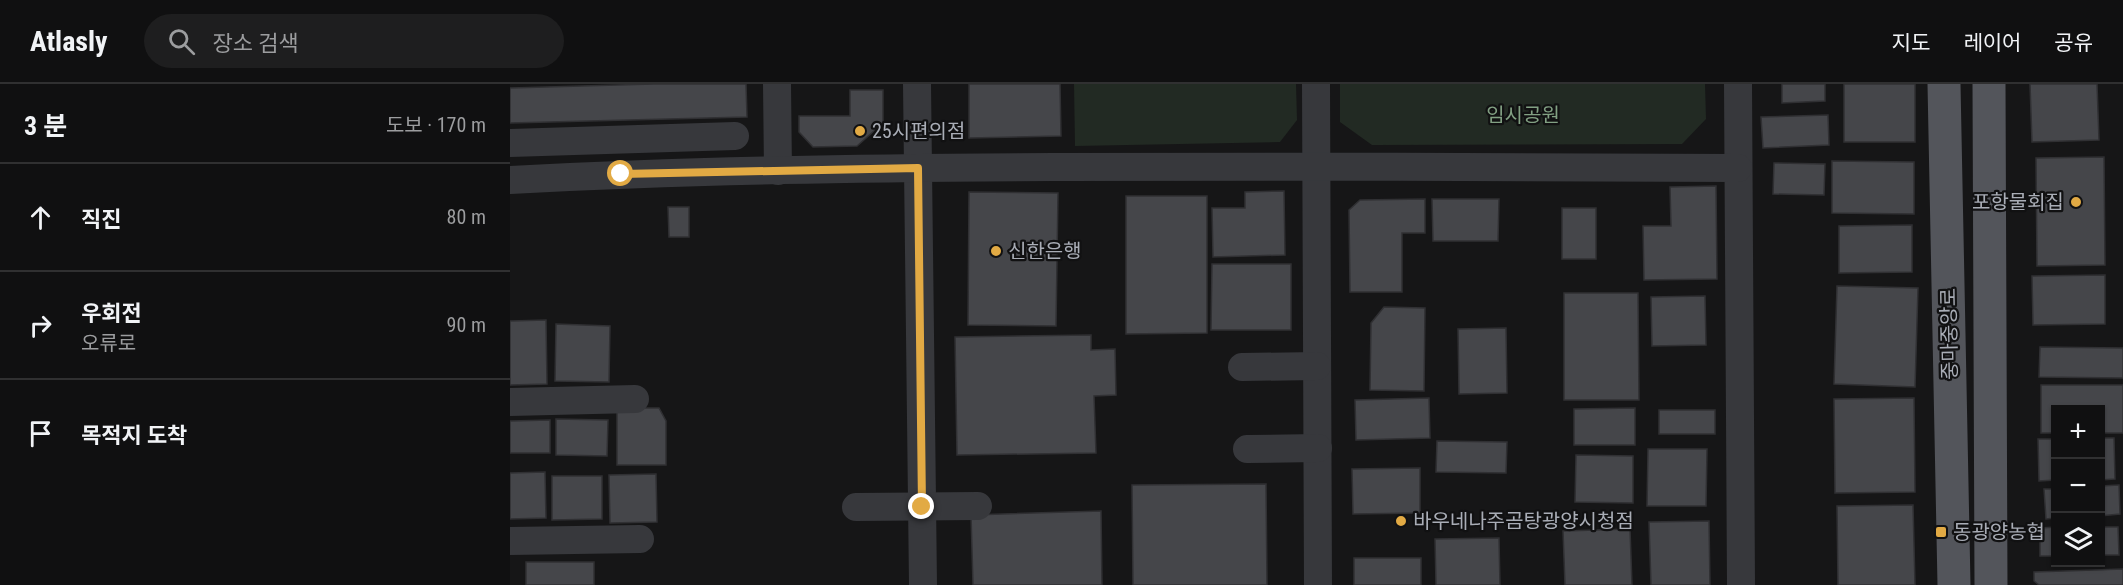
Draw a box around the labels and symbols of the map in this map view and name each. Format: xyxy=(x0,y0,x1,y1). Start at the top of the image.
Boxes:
park label: 임시공원 xyxy=(1486,103,1560,127)
place label: 25시편의점 xyxy=(872,119,965,143)
marker: 25시편의점 xyxy=(853,124,867,138)
route start xyxy=(607,160,633,186)
place label: 포항물회집 xyxy=(1972,190,2064,214)
marker: 포항물회집 xyxy=(2069,195,2083,209)
place label: 신한은행 xyxy=(1008,239,1082,263)
marker: 신한은행 xyxy=(989,244,1003,258)
street label: 중마중앙로 xyxy=(1936,288,1962,380)
route end xyxy=(908,493,934,519)
place label: 바우네나주곰탕광양시청점 xyxy=(1413,509,1634,533)
marker: 바우네나주곰탕광양시청점 xyxy=(1394,514,1408,528)
place label: 동광양농협 xyxy=(1953,520,2045,544)
marker: 동광양농협 xyxy=(1934,525,1948,539)

